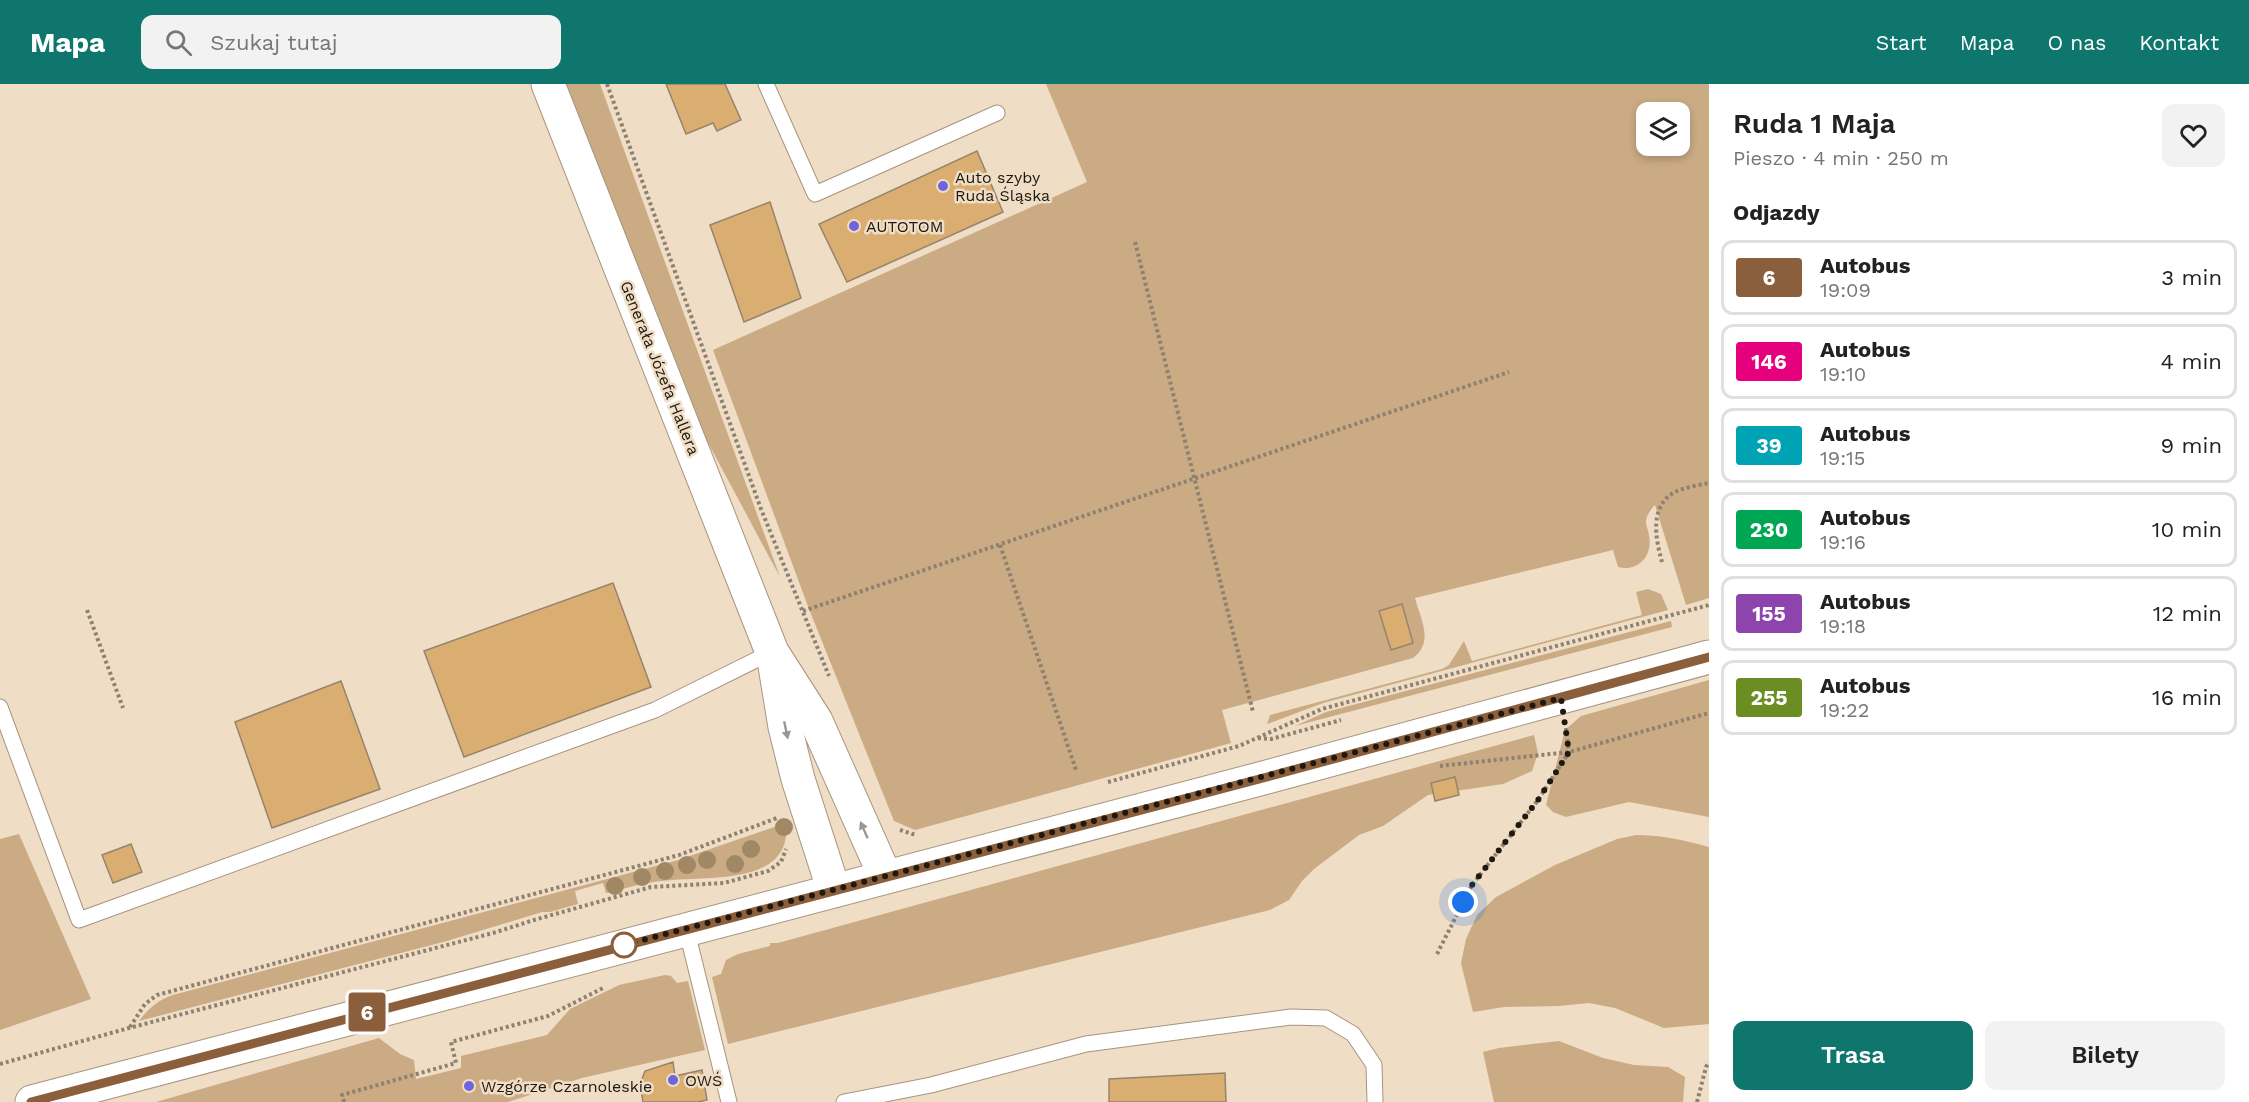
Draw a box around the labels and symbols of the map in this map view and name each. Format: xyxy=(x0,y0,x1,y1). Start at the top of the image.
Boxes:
place label: Auto szyby Ruda Śląska xyxy=(955,168,1050,205)
marker: Auto szyby Ruda Śląska xyxy=(936,179,950,193)
place label: AUTOTOM xyxy=(866,217,943,236)
marker: AUTOTOM xyxy=(847,219,861,233)
street label: Generała Józefa Hallera xyxy=(616,278,704,458)
one-way arrow xyxy=(782,721,791,740)
one-way arrow xyxy=(858,821,868,839)
your location xyxy=(1448,887,1478,917)
unlabelled marker xyxy=(611,932,637,958)
line badge: 6 xyxy=(348,992,386,1032)
place label: OWŚ xyxy=(685,1071,722,1090)
marker: OWŚ xyxy=(666,1073,680,1087)
place label: Wzgórze Czarnoleskie xyxy=(481,1077,652,1096)
marker: Wzgórze Czarnoleskie xyxy=(462,1079,476,1093)

